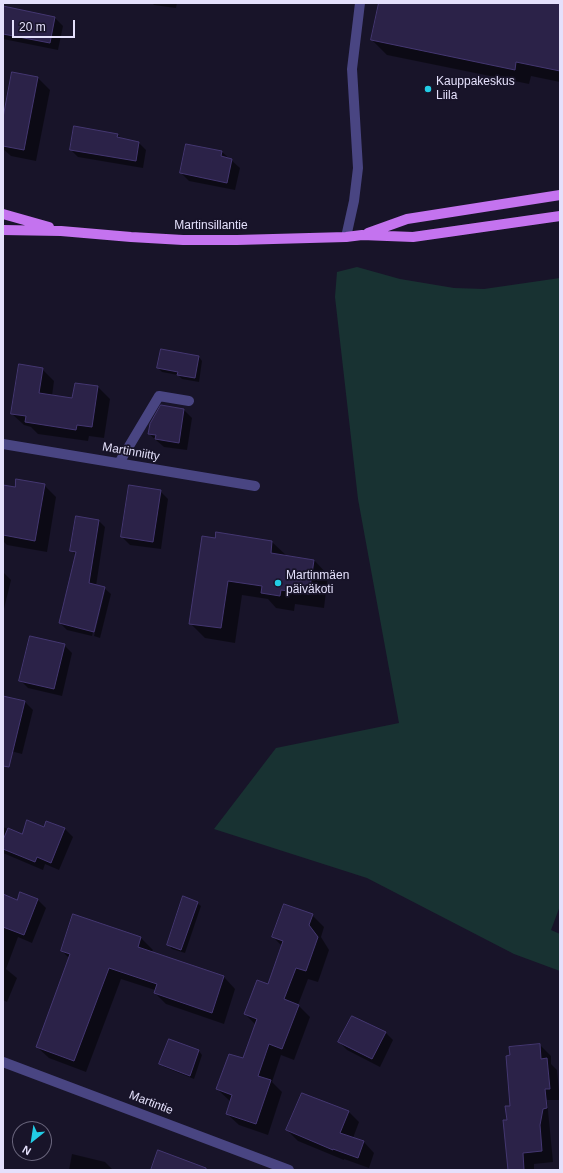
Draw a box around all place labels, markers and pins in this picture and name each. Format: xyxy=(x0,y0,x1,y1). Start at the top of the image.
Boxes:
place label: Kauppakeskus Liila xyxy=(436,75,515,103)
marker: Kauppakeskus Liila xyxy=(423,84,433,94)
place label: Martinmäen päiväkoti xyxy=(286,569,349,597)
marker: Martinmäen päiväkoti xyxy=(273,578,283,588)

